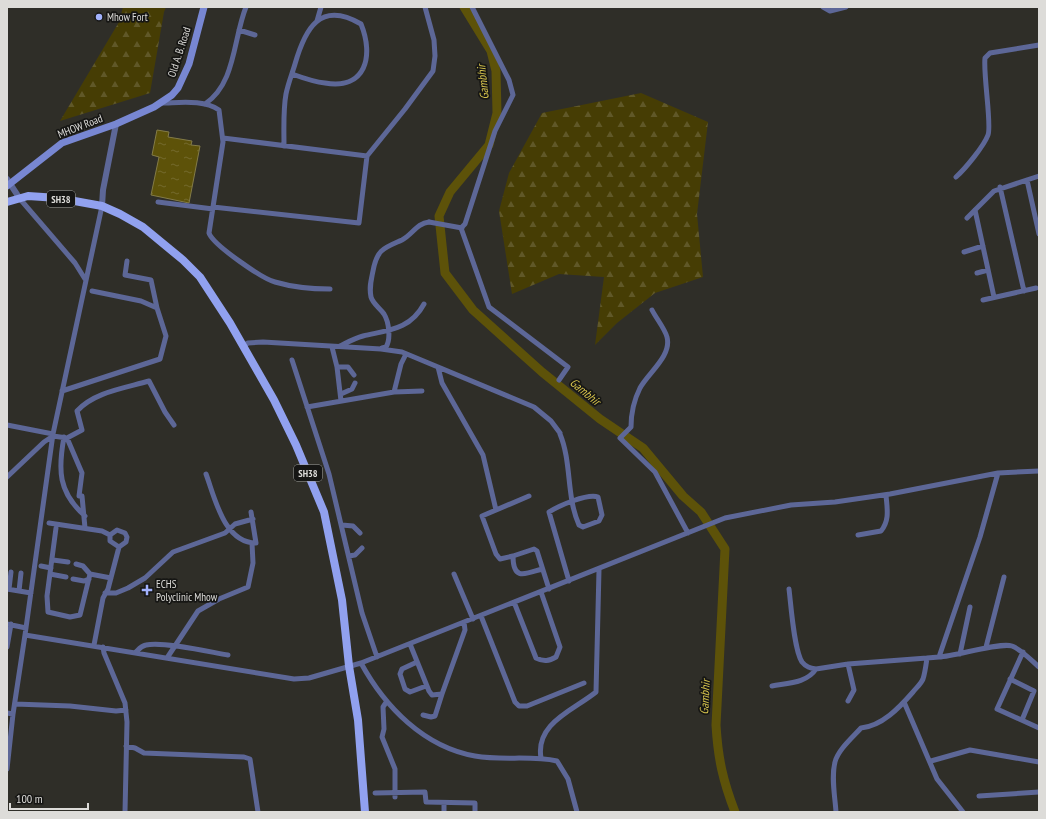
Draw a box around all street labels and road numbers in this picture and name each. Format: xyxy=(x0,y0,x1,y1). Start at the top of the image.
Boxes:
street label: Old A. B. Road xyxy=(164,25,194,79)
street label: MHOW Road xyxy=(56,111,105,141)
road number: SH38 xyxy=(47,191,75,207)
road number: SH38 xyxy=(294,465,322,481)

